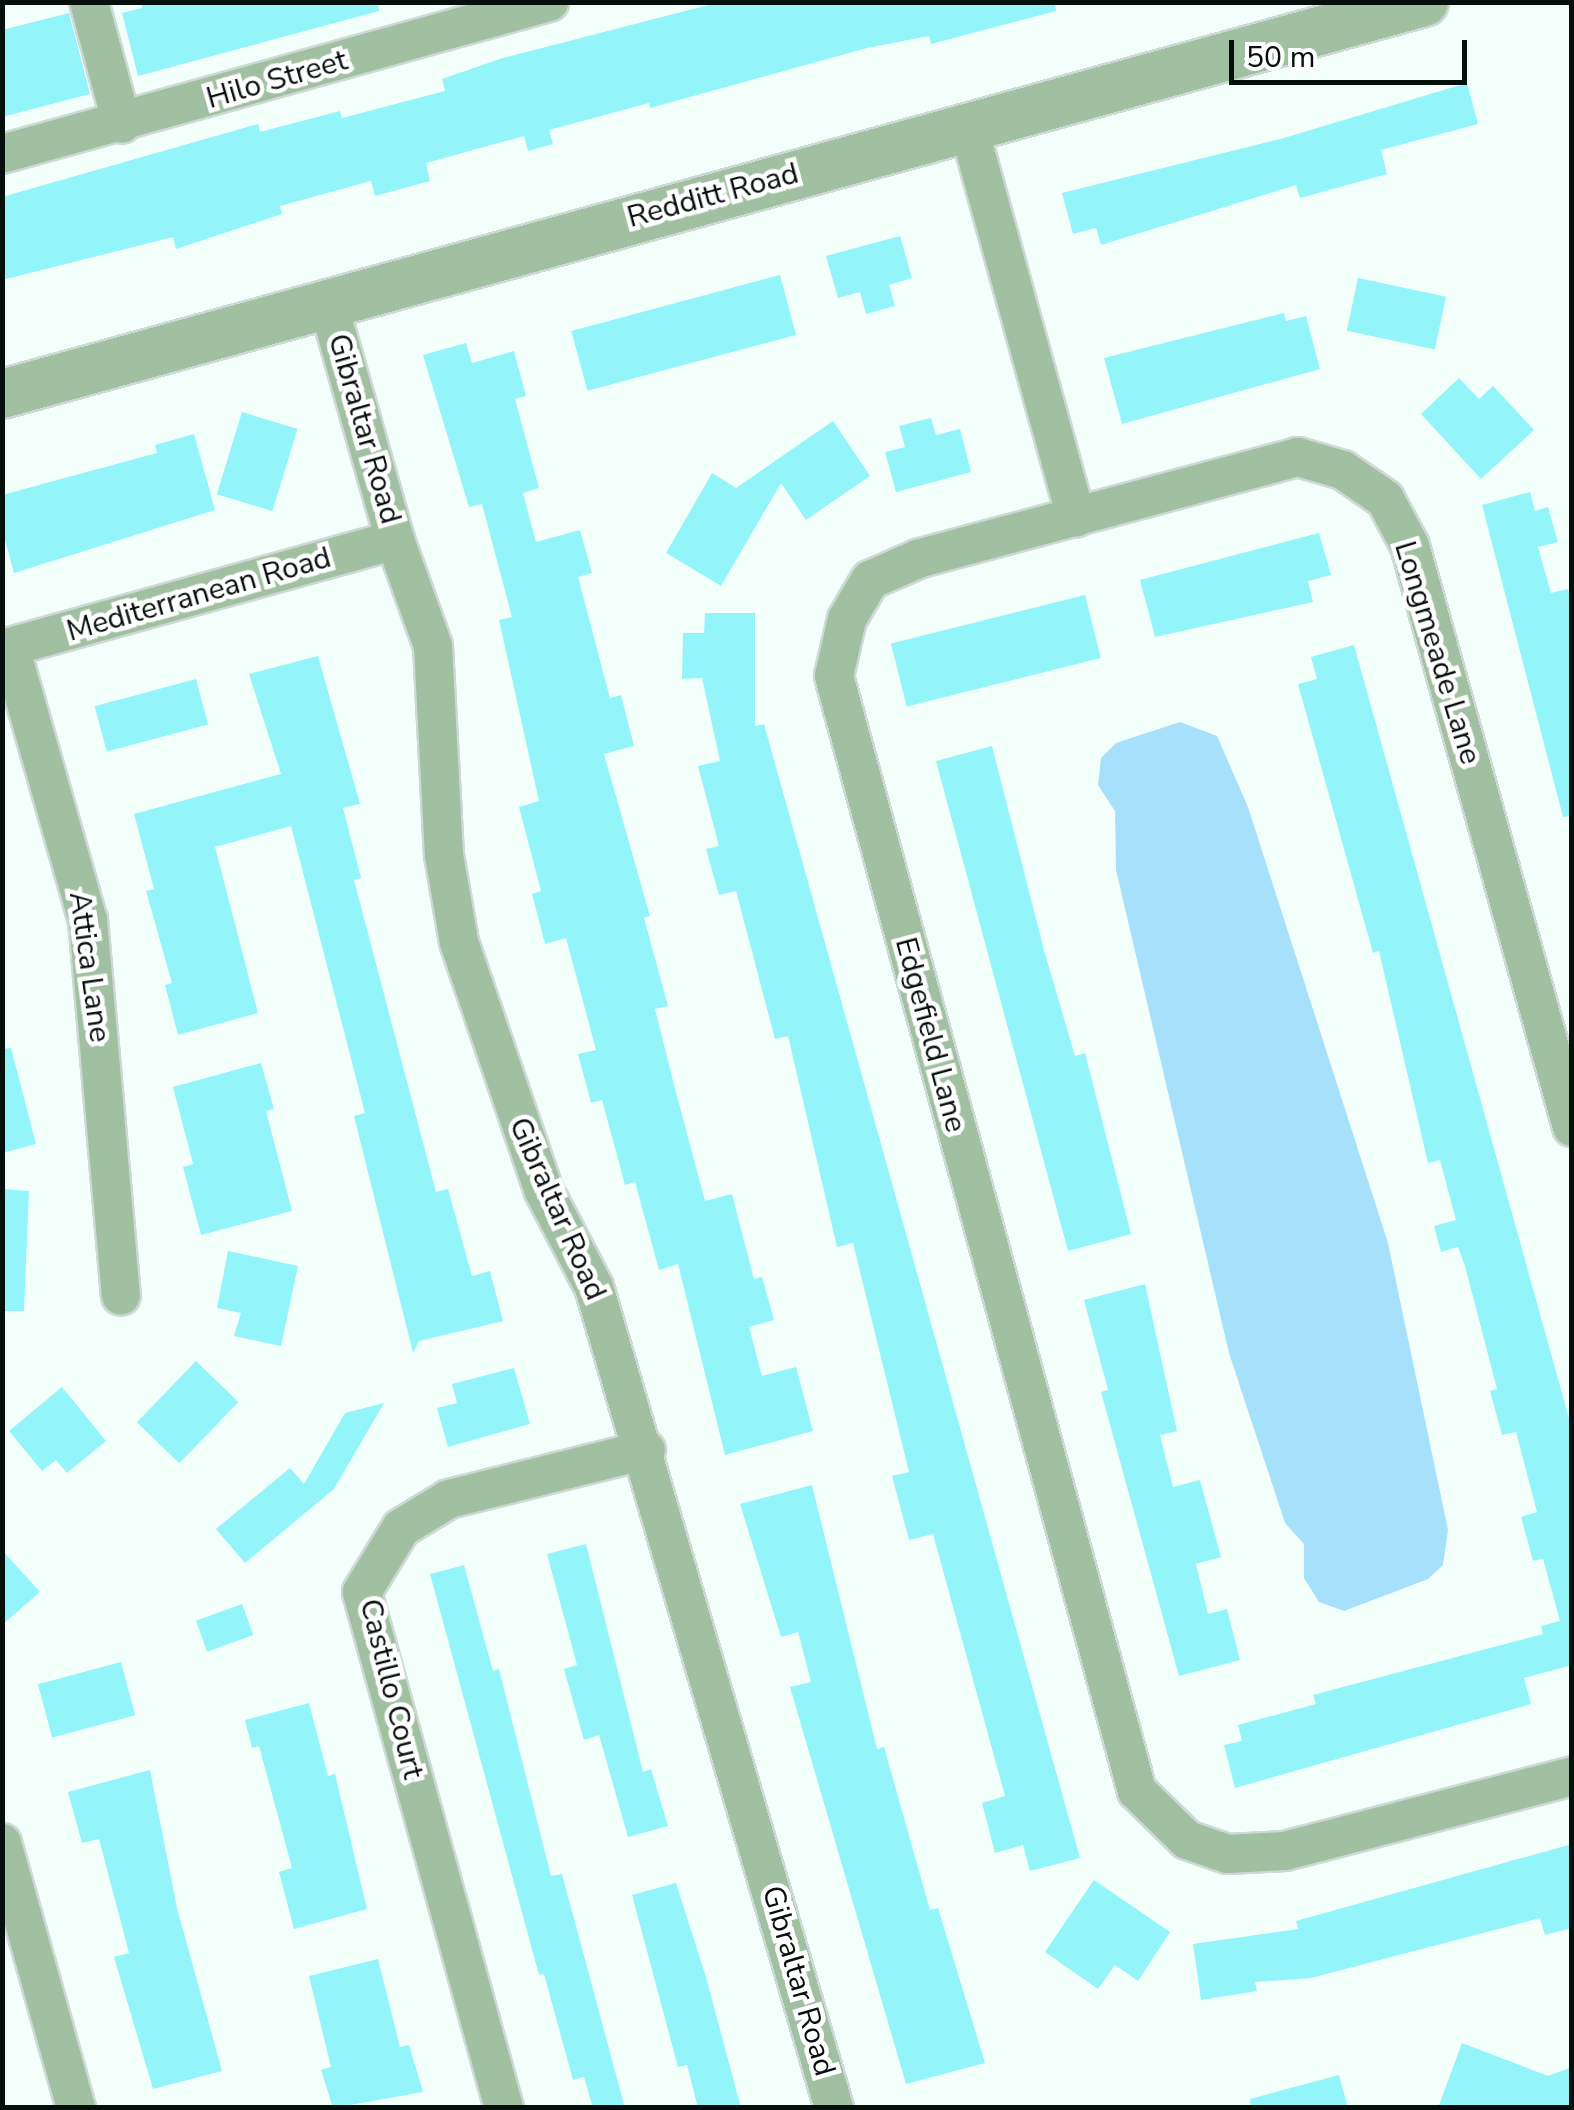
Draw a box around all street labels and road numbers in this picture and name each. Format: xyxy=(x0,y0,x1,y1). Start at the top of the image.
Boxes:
street label: Hilo Street xyxy=(202,43,352,117)
street label: Redditt Road xyxy=(623,156,803,236)
street label: Gibraltar Road xyxy=(320,330,408,528)
street label: Longmeade Lane xyxy=(1386,537,1488,769)
street label: Mediterranean Road xyxy=(63,540,335,650)
street label: Attica Lane xyxy=(61,889,117,1045)
street label: Edgefield Lane xyxy=(887,934,973,1136)
street label: Gibraltar Road xyxy=(501,1112,613,1306)
street label: Castillo Court xyxy=(351,1595,431,1783)
street label: Gibraltar Road xyxy=(754,1882,842,2080)

